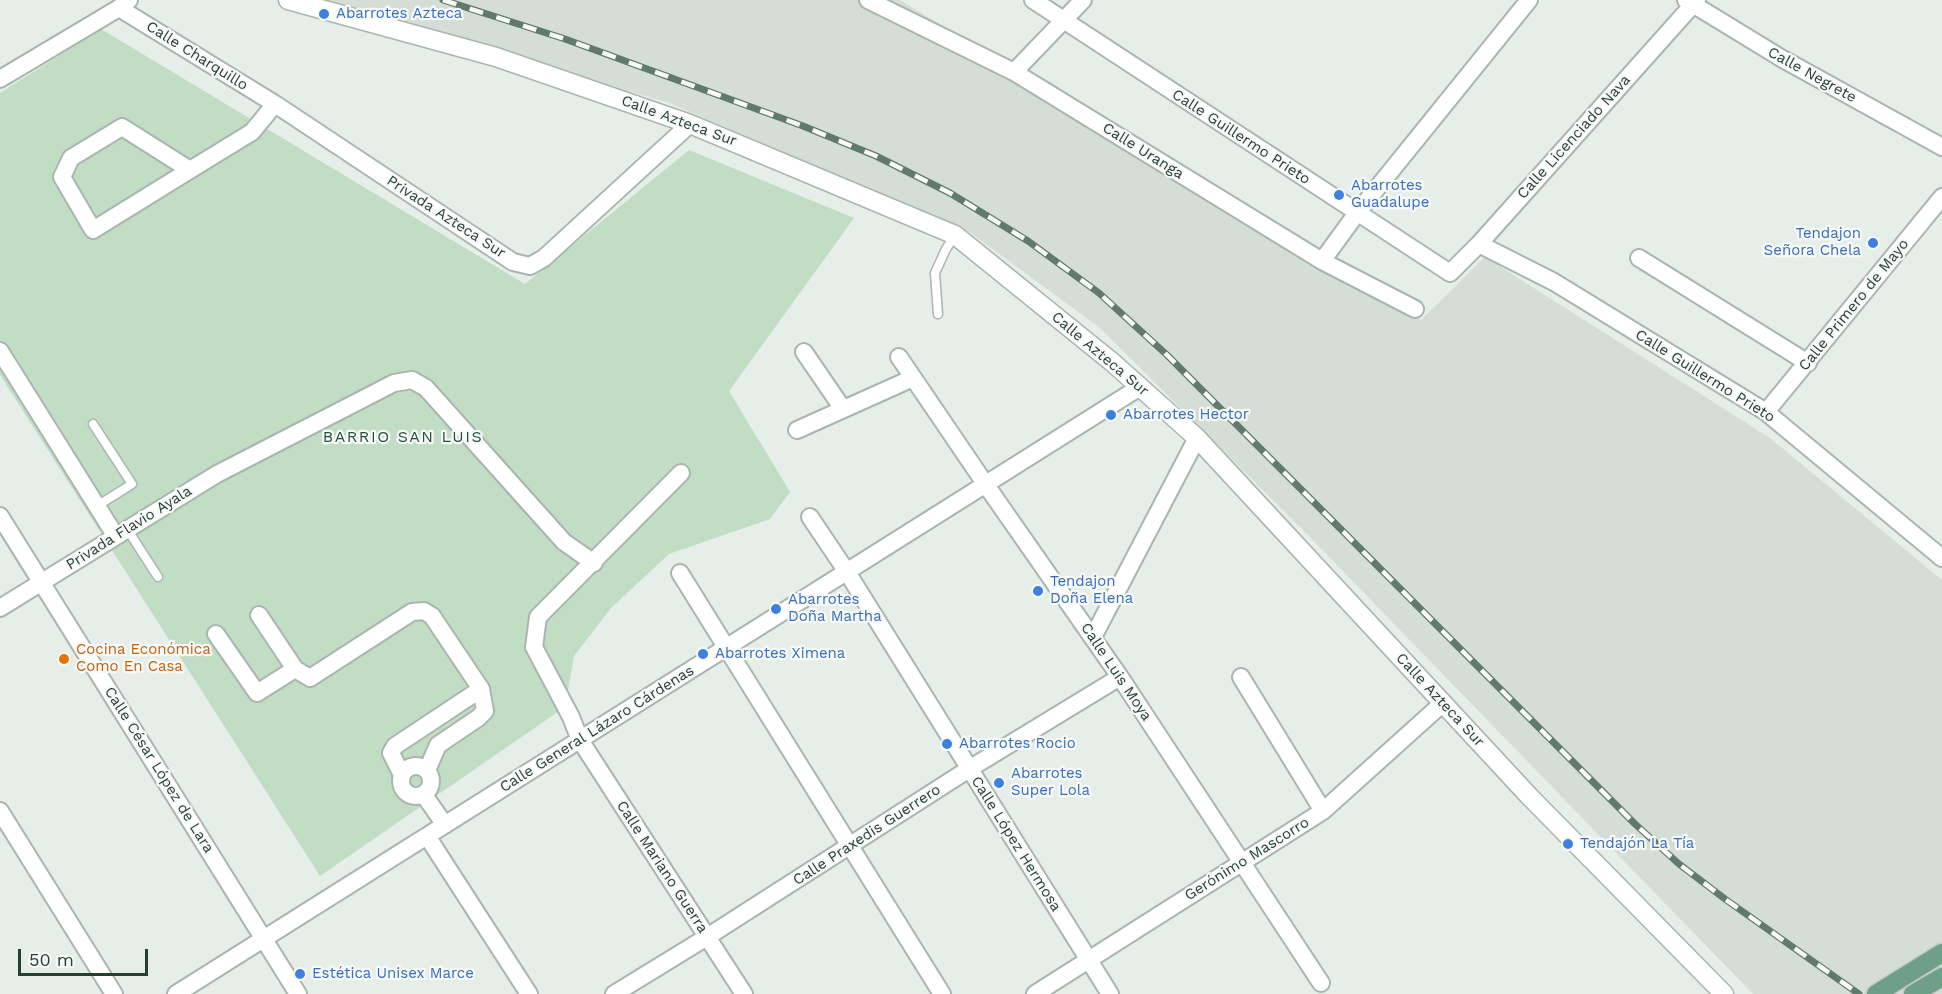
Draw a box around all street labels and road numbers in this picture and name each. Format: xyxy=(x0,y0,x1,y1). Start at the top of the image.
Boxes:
street label: Calle Charquillo xyxy=(143,17,251,95)
street label: Calle Negrete xyxy=(1765,43,1859,107)
street label: Calle Licenciado Nava xyxy=(1514,71,1634,203)
street label: Calle Guillermo Prieto xyxy=(1169,86,1313,188)
street label: Calle Azteca Sur xyxy=(619,92,739,150)
street label: Calle Uranga xyxy=(1099,119,1187,183)
street label: Privada Azteca Sur xyxy=(383,172,509,262)
street label: Calle Primero de Mayo xyxy=(1795,235,1913,375)
street label: Calle Azteca Sur xyxy=(1048,308,1152,400)
street label: Calle Guillermo Prieto xyxy=(1632,326,1778,426)
street label: Privada Flavio Ayala xyxy=(63,482,195,574)
street label: Calle Luis Moya xyxy=(1077,620,1155,724)
street label: Calle Azteca Sur xyxy=(1392,649,1488,751)
street label: Calle General Lázaro Cárdenas xyxy=(497,662,697,796)
street label: Calle César López de Lara xyxy=(100,684,218,856)
street label: Calle López Hermosa xyxy=(967,773,1065,915)
street label: Calle Praxedis Guerrero xyxy=(790,781,944,889)
street label: Calle Mariano Guerra xyxy=(612,797,712,937)
street label: Gerónimo Mascorro xyxy=(1181,813,1313,905)

